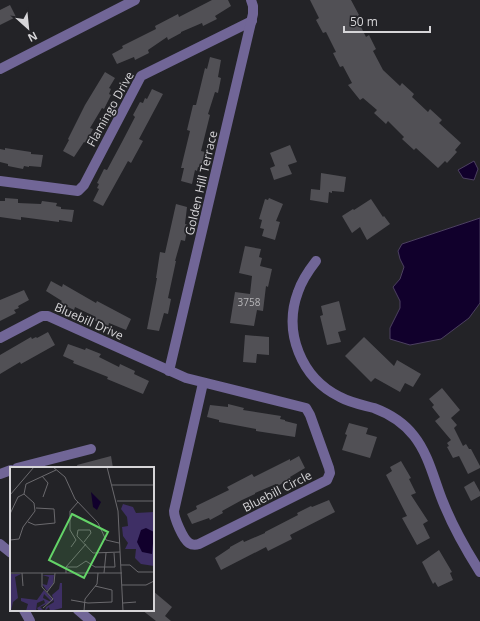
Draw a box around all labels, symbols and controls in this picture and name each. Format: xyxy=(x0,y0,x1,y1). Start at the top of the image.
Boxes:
north arrow xyxy=(8,8,48,48)
scale bar xyxy=(344,8,430,34)
text: 50 m xyxy=(350,13,378,30)
text: N xyxy=(25,29,40,46)
street label: Flamingo Drive xyxy=(82,68,138,150)
street label: Golden Hill Terrace xyxy=(181,129,221,237)
house number: 3758 xyxy=(238,295,261,309)
street label: Bluebill Drive xyxy=(52,298,126,344)
street label: Bluebill Circle xyxy=(240,466,315,516)
inset map xyxy=(10,467,154,611)

